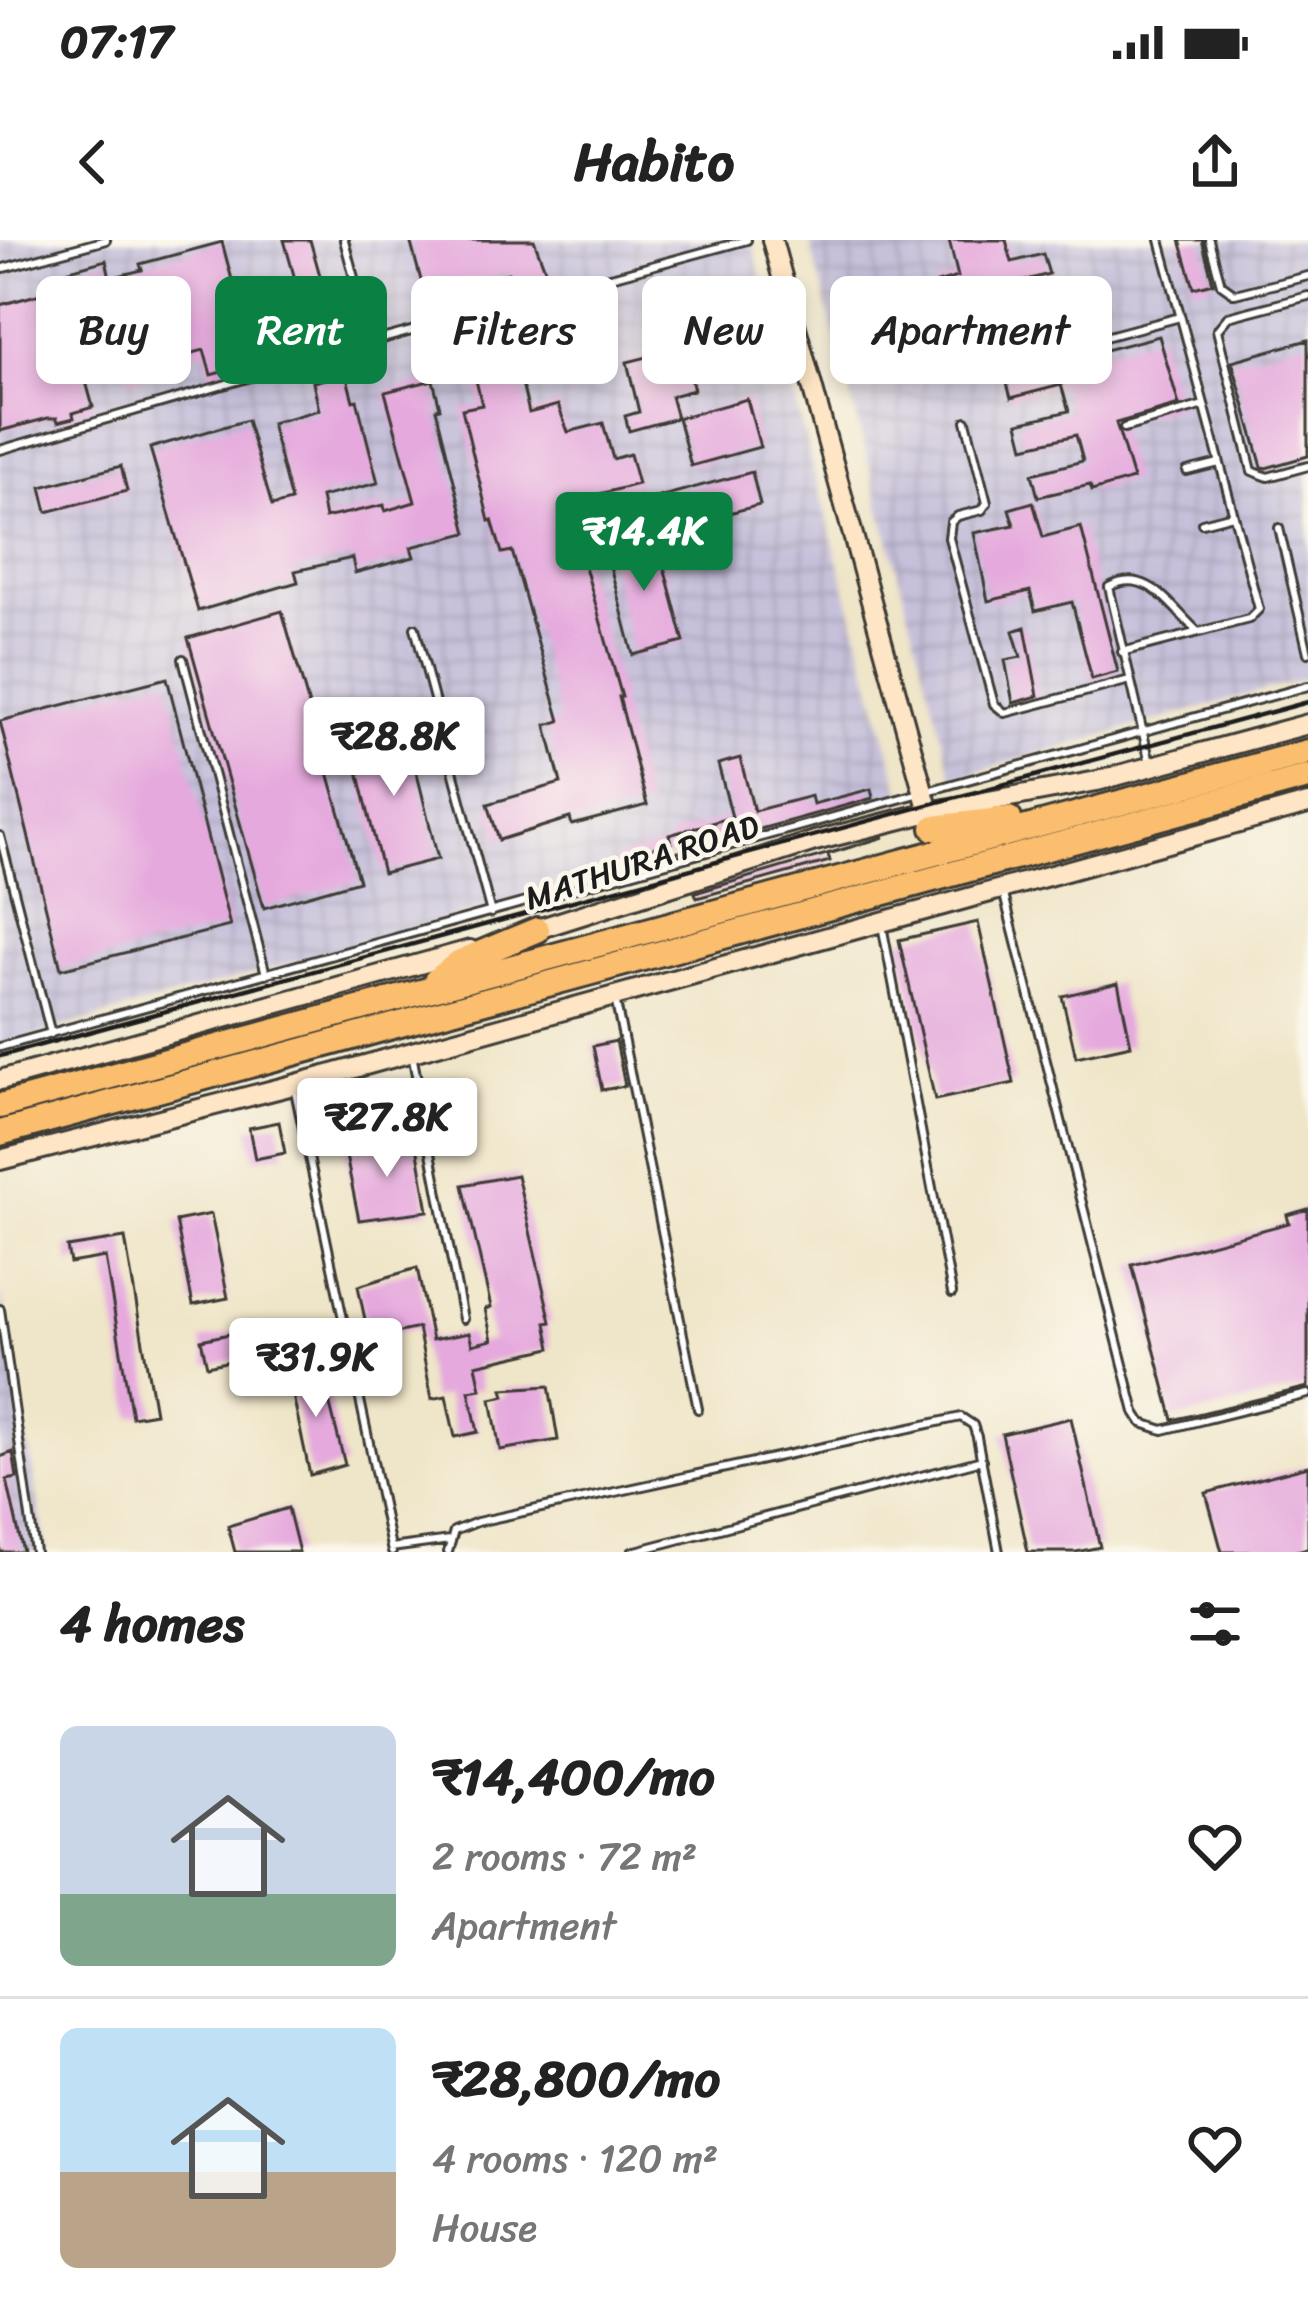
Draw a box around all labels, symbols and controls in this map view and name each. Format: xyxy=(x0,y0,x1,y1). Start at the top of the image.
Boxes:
text: 07:17 xyxy=(60,2,173,82)
text: Habito xyxy=(574,114,734,210)
icon: back xyxy=(60,129,126,195)
icon: share xyxy=(1182,129,1248,195)
chip: Buy xyxy=(36,276,191,384)
chip: Rent xyxy=(215,276,387,384)
chip: Filters xyxy=(411,276,618,384)
chip: New xyxy=(642,276,806,384)
chip: Apartment xyxy=(830,276,1112,384)
pin: ₹14.4K xyxy=(546,492,742,594)
text: ₹14.4K xyxy=(583,496,705,565)
pin: ₹28.8K xyxy=(296,697,492,799)
text: ₹28.8K xyxy=(331,701,457,770)
street label: MATHURA ROAD xyxy=(517,797,767,927)
pin: ₹27.8K xyxy=(289,1078,485,1180)
text: ₹27.8K xyxy=(324,1082,450,1151)
pin: ₹31.9K xyxy=(218,1318,414,1420)
text: ₹31.9K xyxy=(256,1322,376,1391)
text: 4 homes xyxy=(60,1579,244,1669)
icon: filters xyxy=(1182,1591,1248,1657)
text: ₹14,400/mo xyxy=(432,1732,715,1822)
icon: home xyxy=(156,1774,300,1918)
icon: heart xyxy=(1182,1813,1248,1879)
text: 2 rooms · 72 m² xyxy=(432,1822,697,1891)
text: Apartment xyxy=(432,1891,616,1960)
text: ₹28,800/mo xyxy=(432,2034,720,2124)
icon: home xyxy=(156,2076,300,2220)
icon: heart xyxy=(1182,2115,1248,2181)
text: 4 rooms · 120 m² xyxy=(432,2124,718,2193)
text: House xyxy=(432,2193,537,2262)

